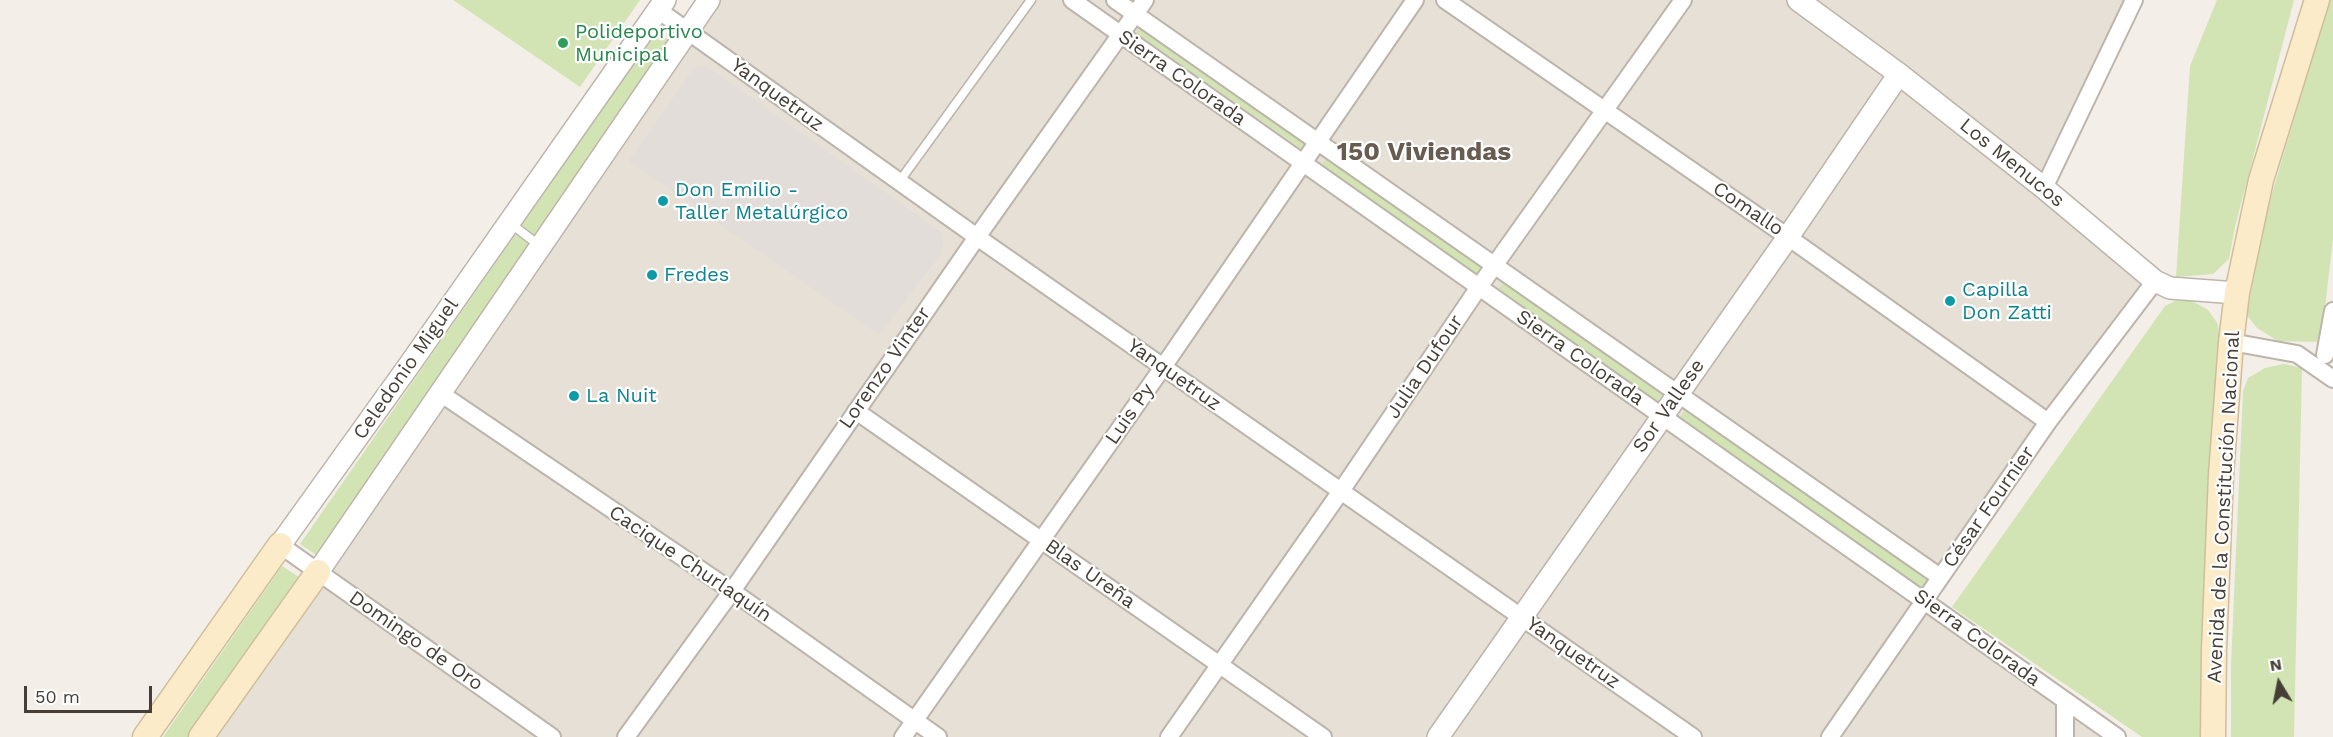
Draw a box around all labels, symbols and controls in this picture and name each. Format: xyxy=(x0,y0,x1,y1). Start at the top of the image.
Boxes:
place label: Polideportivo Municipal xyxy=(575,20,703,67)
street label: Sierra Colorada xyxy=(1113,25,1251,131)
marker: Polideportivo Municipal xyxy=(556,36,570,50)
street label: Yanquetruz xyxy=(726,53,828,137)
street label: Los Menucos xyxy=(1955,113,2069,213)
district label: 150 Viviendas xyxy=(1337,136,1511,168)
street label: Comallo xyxy=(1708,177,1788,241)
place label: Don Emilio - Taller Metalúrgico xyxy=(675,178,848,225)
marker: Don Emilio - Taller Metalúrgico xyxy=(656,194,670,208)
place label: Fredes xyxy=(664,263,729,287)
marker: Fredes xyxy=(645,268,659,282)
place label: Capilla Don Zatti xyxy=(1962,278,2052,325)
street label: Celedonio Miguel xyxy=(348,294,464,444)
marker: Capilla Don Zatti xyxy=(1943,294,1957,308)
street label: Lorenzo Vinter xyxy=(834,302,936,434)
street label: Sierra Colorada xyxy=(1511,305,1649,411)
street label: Julia Dufour xyxy=(1382,311,1468,423)
street label: Avenida de la Constitución Nacional xyxy=(2203,330,2245,684)
street label: Yanquetruz xyxy=(1122,334,1226,416)
street label: Sor Vallese xyxy=(1628,355,1710,457)
street label: Luis Py xyxy=(1100,379,1160,449)
place label: La Nuit xyxy=(586,384,657,408)
marker: La Nuit xyxy=(567,389,581,403)
street label: César Fournier xyxy=(1938,442,2040,572)
street label: Cacique Churlaquín xyxy=(604,501,776,627)
street label: Blas Ureña xyxy=(1040,534,1140,614)
street label: Sierra Colorada xyxy=(1909,584,2045,692)
street label: Domingo de Oro xyxy=(344,586,488,696)
street label: Yanquetruz xyxy=(1521,612,1625,694)
north arrow xyxy=(2249,653,2309,713)
text: N xyxy=(2268,654,2283,675)
scale bar xyxy=(27,674,154,712)
text: 50 m xyxy=(35,686,80,707)

